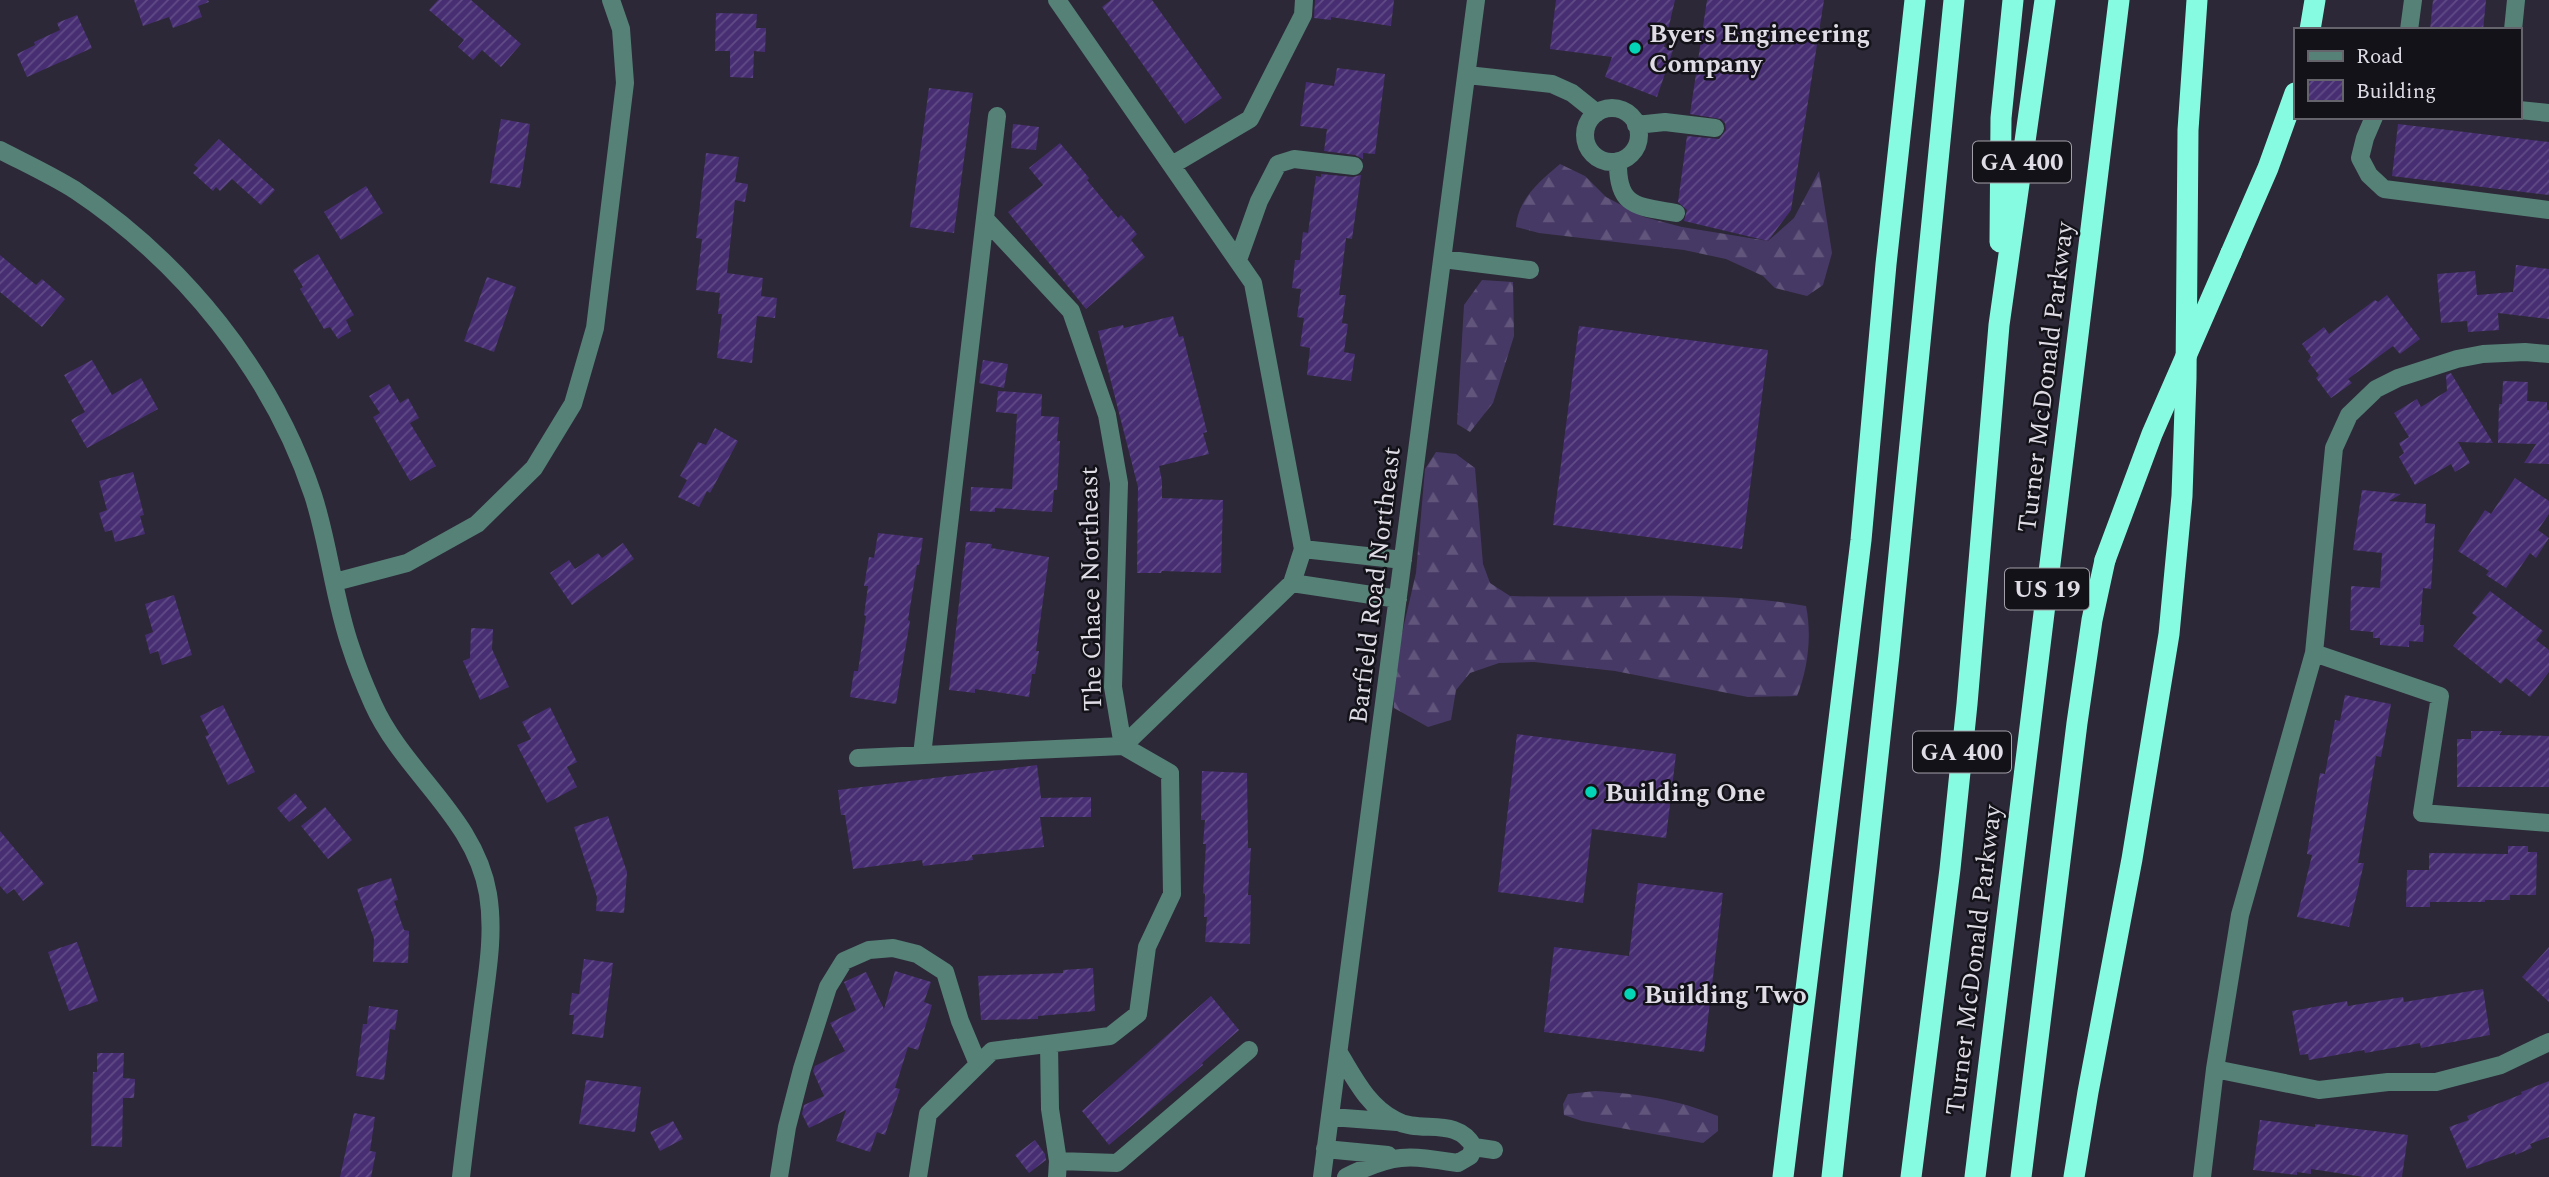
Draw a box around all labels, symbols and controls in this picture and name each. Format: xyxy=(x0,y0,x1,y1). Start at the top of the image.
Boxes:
place label: Byers Engineering Company xyxy=(1649,14,1870,84)
legend xyxy=(2294,28,2521,119)
marker: Byers Engineering Company xyxy=(1627,40,1643,56)
text: Road xyxy=(2356,41,2403,73)
text: Building xyxy=(2356,76,2436,108)
road number: GA 400 xyxy=(1973,142,2071,182)
street label: Turner McDonald Parkway xyxy=(2007,218,2085,535)
street label: Barfield Road Northeast xyxy=(1338,444,1412,726)
street label: The Chace Northeast xyxy=(1069,466,1113,712)
road number: US 19 xyxy=(2005,568,2089,610)
road number: GA 400 xyxy=(1913,732,2011,772)
place label: Building One xyxy=(1605,773,1766,813)
marker: Building One xyxy=(1583,784,1599,800)
street label: Turner McDonald Parkway xyxy=(1935,801,2013,1118)
place label: Building Two xyxy=(1644,975,1807,1015)
marker: Building Two xyxy=(1622,986,1638,1002)

